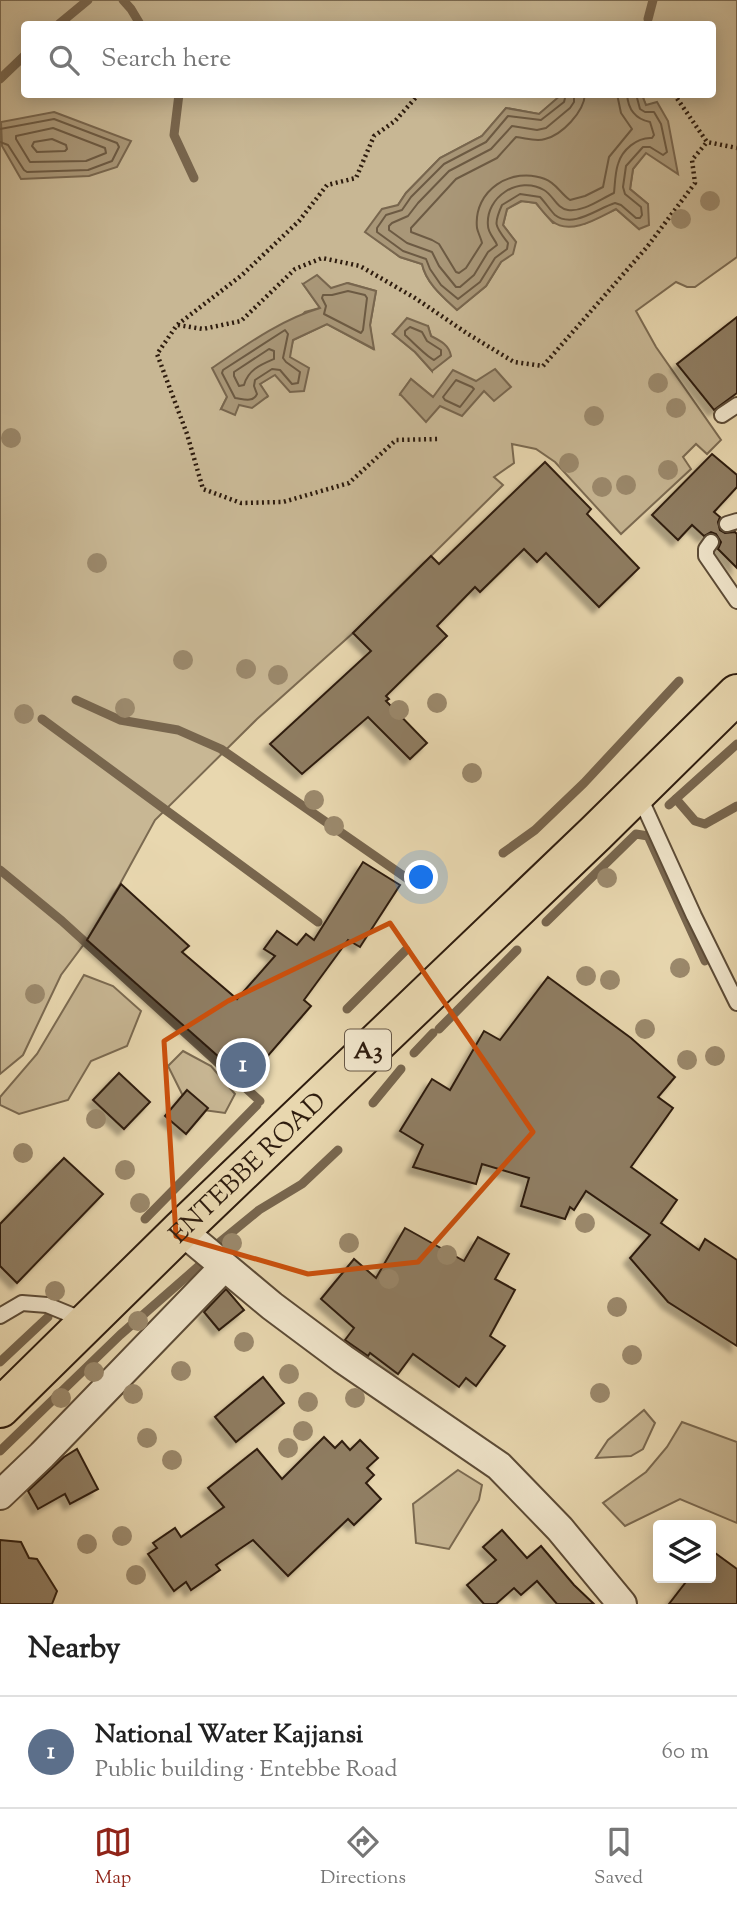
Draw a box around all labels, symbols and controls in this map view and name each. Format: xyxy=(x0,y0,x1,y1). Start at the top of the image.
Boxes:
search box xyxy=(21,21,716,98)
icon: search xyxy=(45,41,83,79)
text: Search here xyxy=(101,41,231,78)
your location xyxy=(404,860,438,894)
road number: A3 xyxy=(345,1030,391,1070)
pin: 1 xyxy=(220,1039,266,1091)
street label: ENTEBBE ROAD xyxy=(162,1085,335,1253)
map controls xyxy=(653,1520,716,1583)
button: layers xyxy=(653,1520,716,1583)
text: Nearby xyxy=(28,1628,120,1671)
text: National Water Kajjansi xyxy=(95,1717,363,1754)
text: 1 xyxy=(47,1736,55,1769)
text: 60 m xyxy=(661,1736,709,1769)
text: Public building · Entebbe Road xyxy=(95,1754,397,1787)
tab: Map xyxy=(94,1823,132,1892)
tab: Directions xyxy=(320,1823,406,1892)
tab: Saved xyxy=(594,1823,643,1892)

